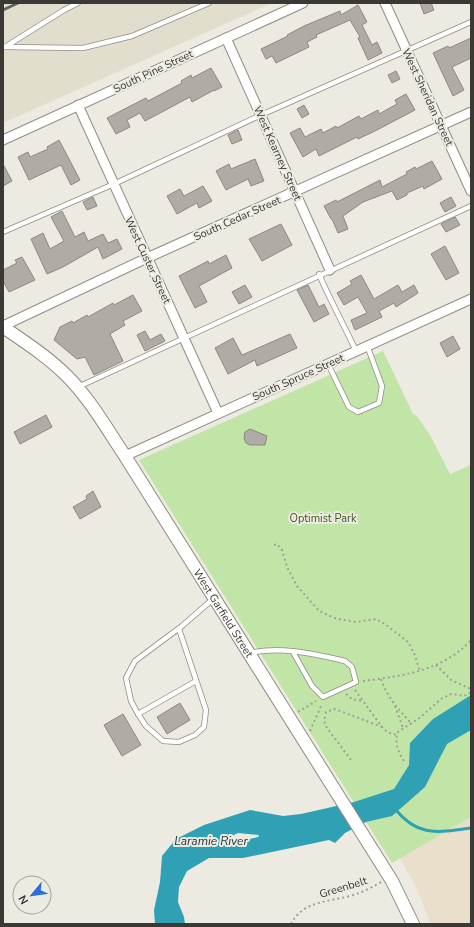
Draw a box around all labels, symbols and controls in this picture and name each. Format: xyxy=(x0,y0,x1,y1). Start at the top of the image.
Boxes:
street label: South Pine Street xyxy=(111,46,196,97)
street label: West Sheridan Street xyxy=(398,46,457,149)
street label: West Kearney Street xyxy=(250,104,305,203)
street label: South Cedar Street xyxy=(191,192,283,244)
street label: West Custer Street xyxy=(121,214,174,306)
street label: South Spruce Street xyxy=(250,350,347,404)
park label: Optimist Park xyxy=(289,511,357,526)
street label: West Garfield Street xyxy=(190,566,257,660)
water label: Laramie River xyxy=(174,833,248,849)
street label: Greenbelt xyxy=(317,873,369,902)
north arrow xyxy=(12,875,52,915)
text: N xyxy=(15,892,32,907)

